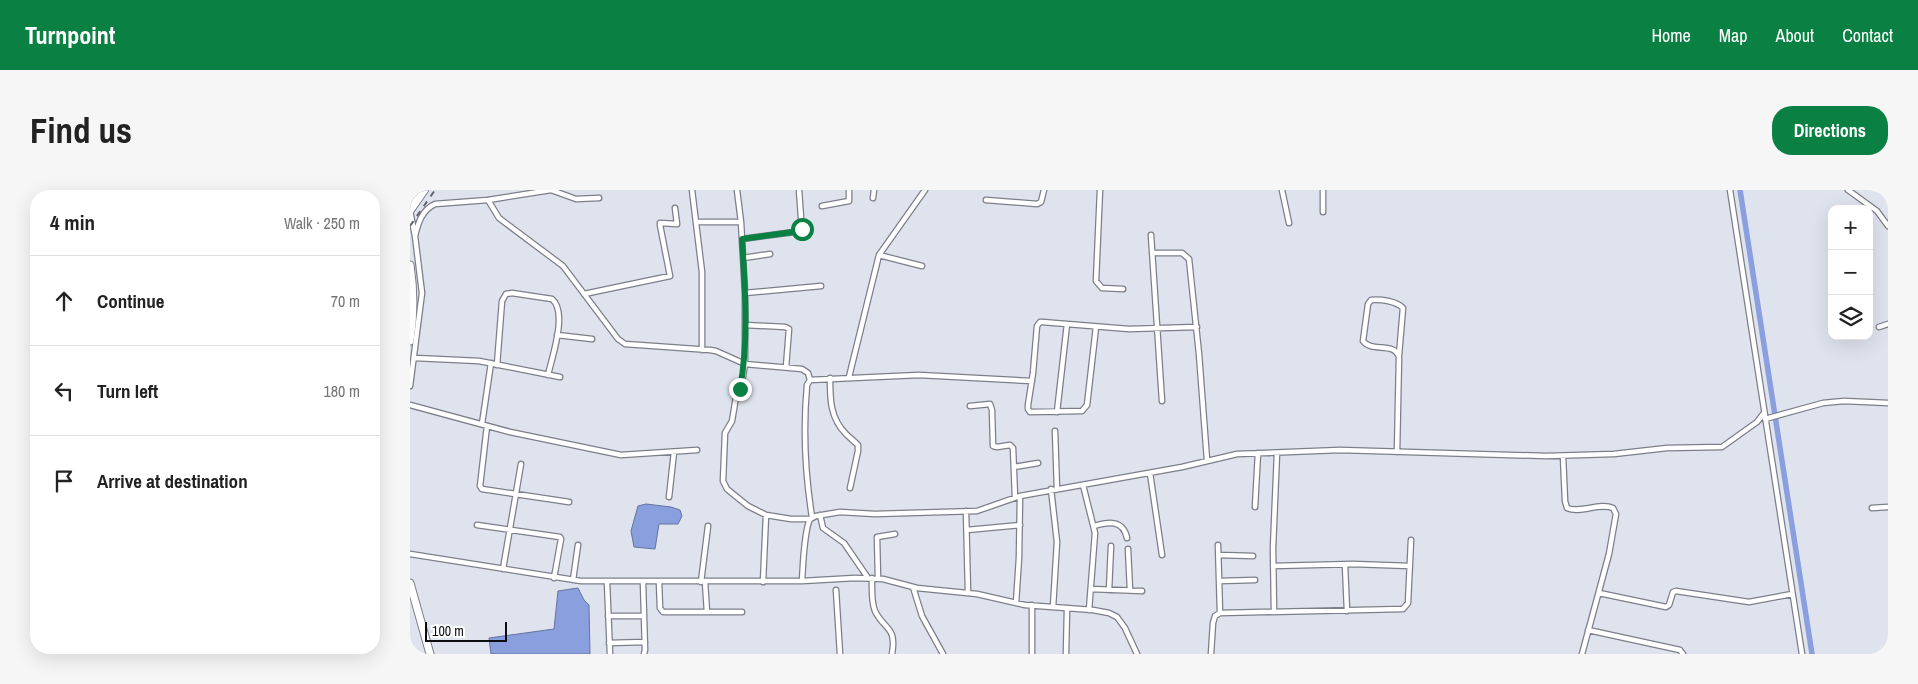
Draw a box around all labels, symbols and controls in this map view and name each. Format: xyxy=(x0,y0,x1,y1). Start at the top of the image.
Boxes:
text: Turnpoint xyxy=(25,19,115,51)
text: Home xyxy=(1651,23,1691,48)
text: Map xyxy=(1719,23,1748,48)
text: About xyxy=(1776,23,1814,48)
text: Contact xyxy=(1842,23,1893,48)
button: Directions xyxy=(1772,106,1888,155)
text: Find us xyxy=(30,107,132,154)
map controls xyxy=(1828,205,1873,340)
button: + xyxy=(1828,205,1873,250)
text: 4 min xyxy=(50,208,95,237)
text: Walk · 250 m xyxy=(284,212,360,234)
route start xyxy=(791,218,814,241)
button: − xyxy=(1828,250,1873,295)
icon: ahead xyxy=(50,287,78,315)
text: Continue xyxy=(97,288,165,314)
text: 70 m xyxy=(331,290,360,312)
button: layers xyxy=(1828,295,1873,340)
icon: left xyxy=(50,377,78,405)
text: Turn left xyxy=(97,378,158,404)
route end xyxy=(729,378,752,401)
text: 180 m xyxy=(324,380,360,402)
icon: arrive xyxy=(50,467,78,495)
text: Arrive at destination xyxy=(97,468,248,494)
scale bar xyxy=(425,619,508,642)
text: 100 m xyxy=(432,622,464,640)

